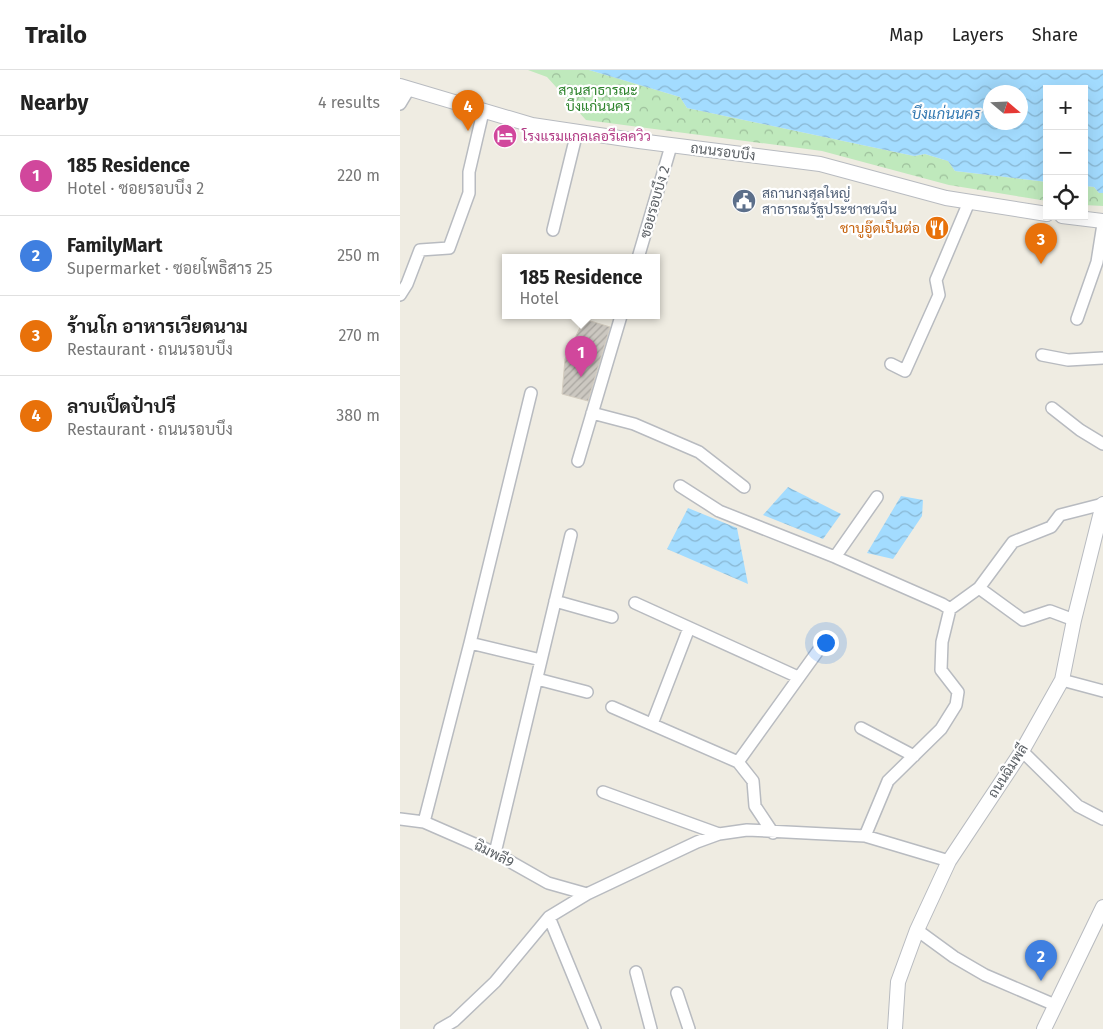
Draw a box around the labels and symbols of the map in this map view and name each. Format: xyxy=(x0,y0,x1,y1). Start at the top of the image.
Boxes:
park label: สวนสาธารณะ บึงแก่นนคร xyxy=(558,82,638,115)
north arrow xyxy=(983,85,1028,130)
pin: 4 xyxy=(452,90,484,131)
water label: บึงแก่นนคร xyxy=(911,104,981,123)
hotel icon: โรงแรมแกลเลอรีเลควิว xyxy=(492,123,518,149)
place label: โรงแรมแกลเลอรีเลควิว xyxy=(521,127,651,145)
street label: ถนนรอบบึง xyxy=(690,140,756,164)
street label: ซอยรอบบึง 2 xyxy=(637,164,674,240)
place label: สถานกงสุลใหญ่ สาธารณรัฐประชาชนจีน xyxy=(762,185,897,218)
public building icon: สถานกงสุลใหญ่ สาธารณรัฐประชาชนจีน xyxy=(731,188,757,214)
restaurant icon: ชาบูอู๊ดเป็นต่อ xyxy=(924,215,950,241)
place label: ชาบูอู๊ดเป็นต่อ xyxy=(840,219,920,238)
pin: 3 xyxy=(1025,223,1057,264)
pin: 1 xyxy=(565,336,597,377)
your location xyxy=(813,630,839,656)
street label: ถนนฉิมพลี xyxy=(983,740,1032,801)
street label: ฉิมพลี9 xyxy=(471,836,517,871)
pin: 2 xyxy=(1025,940,1057,981)

